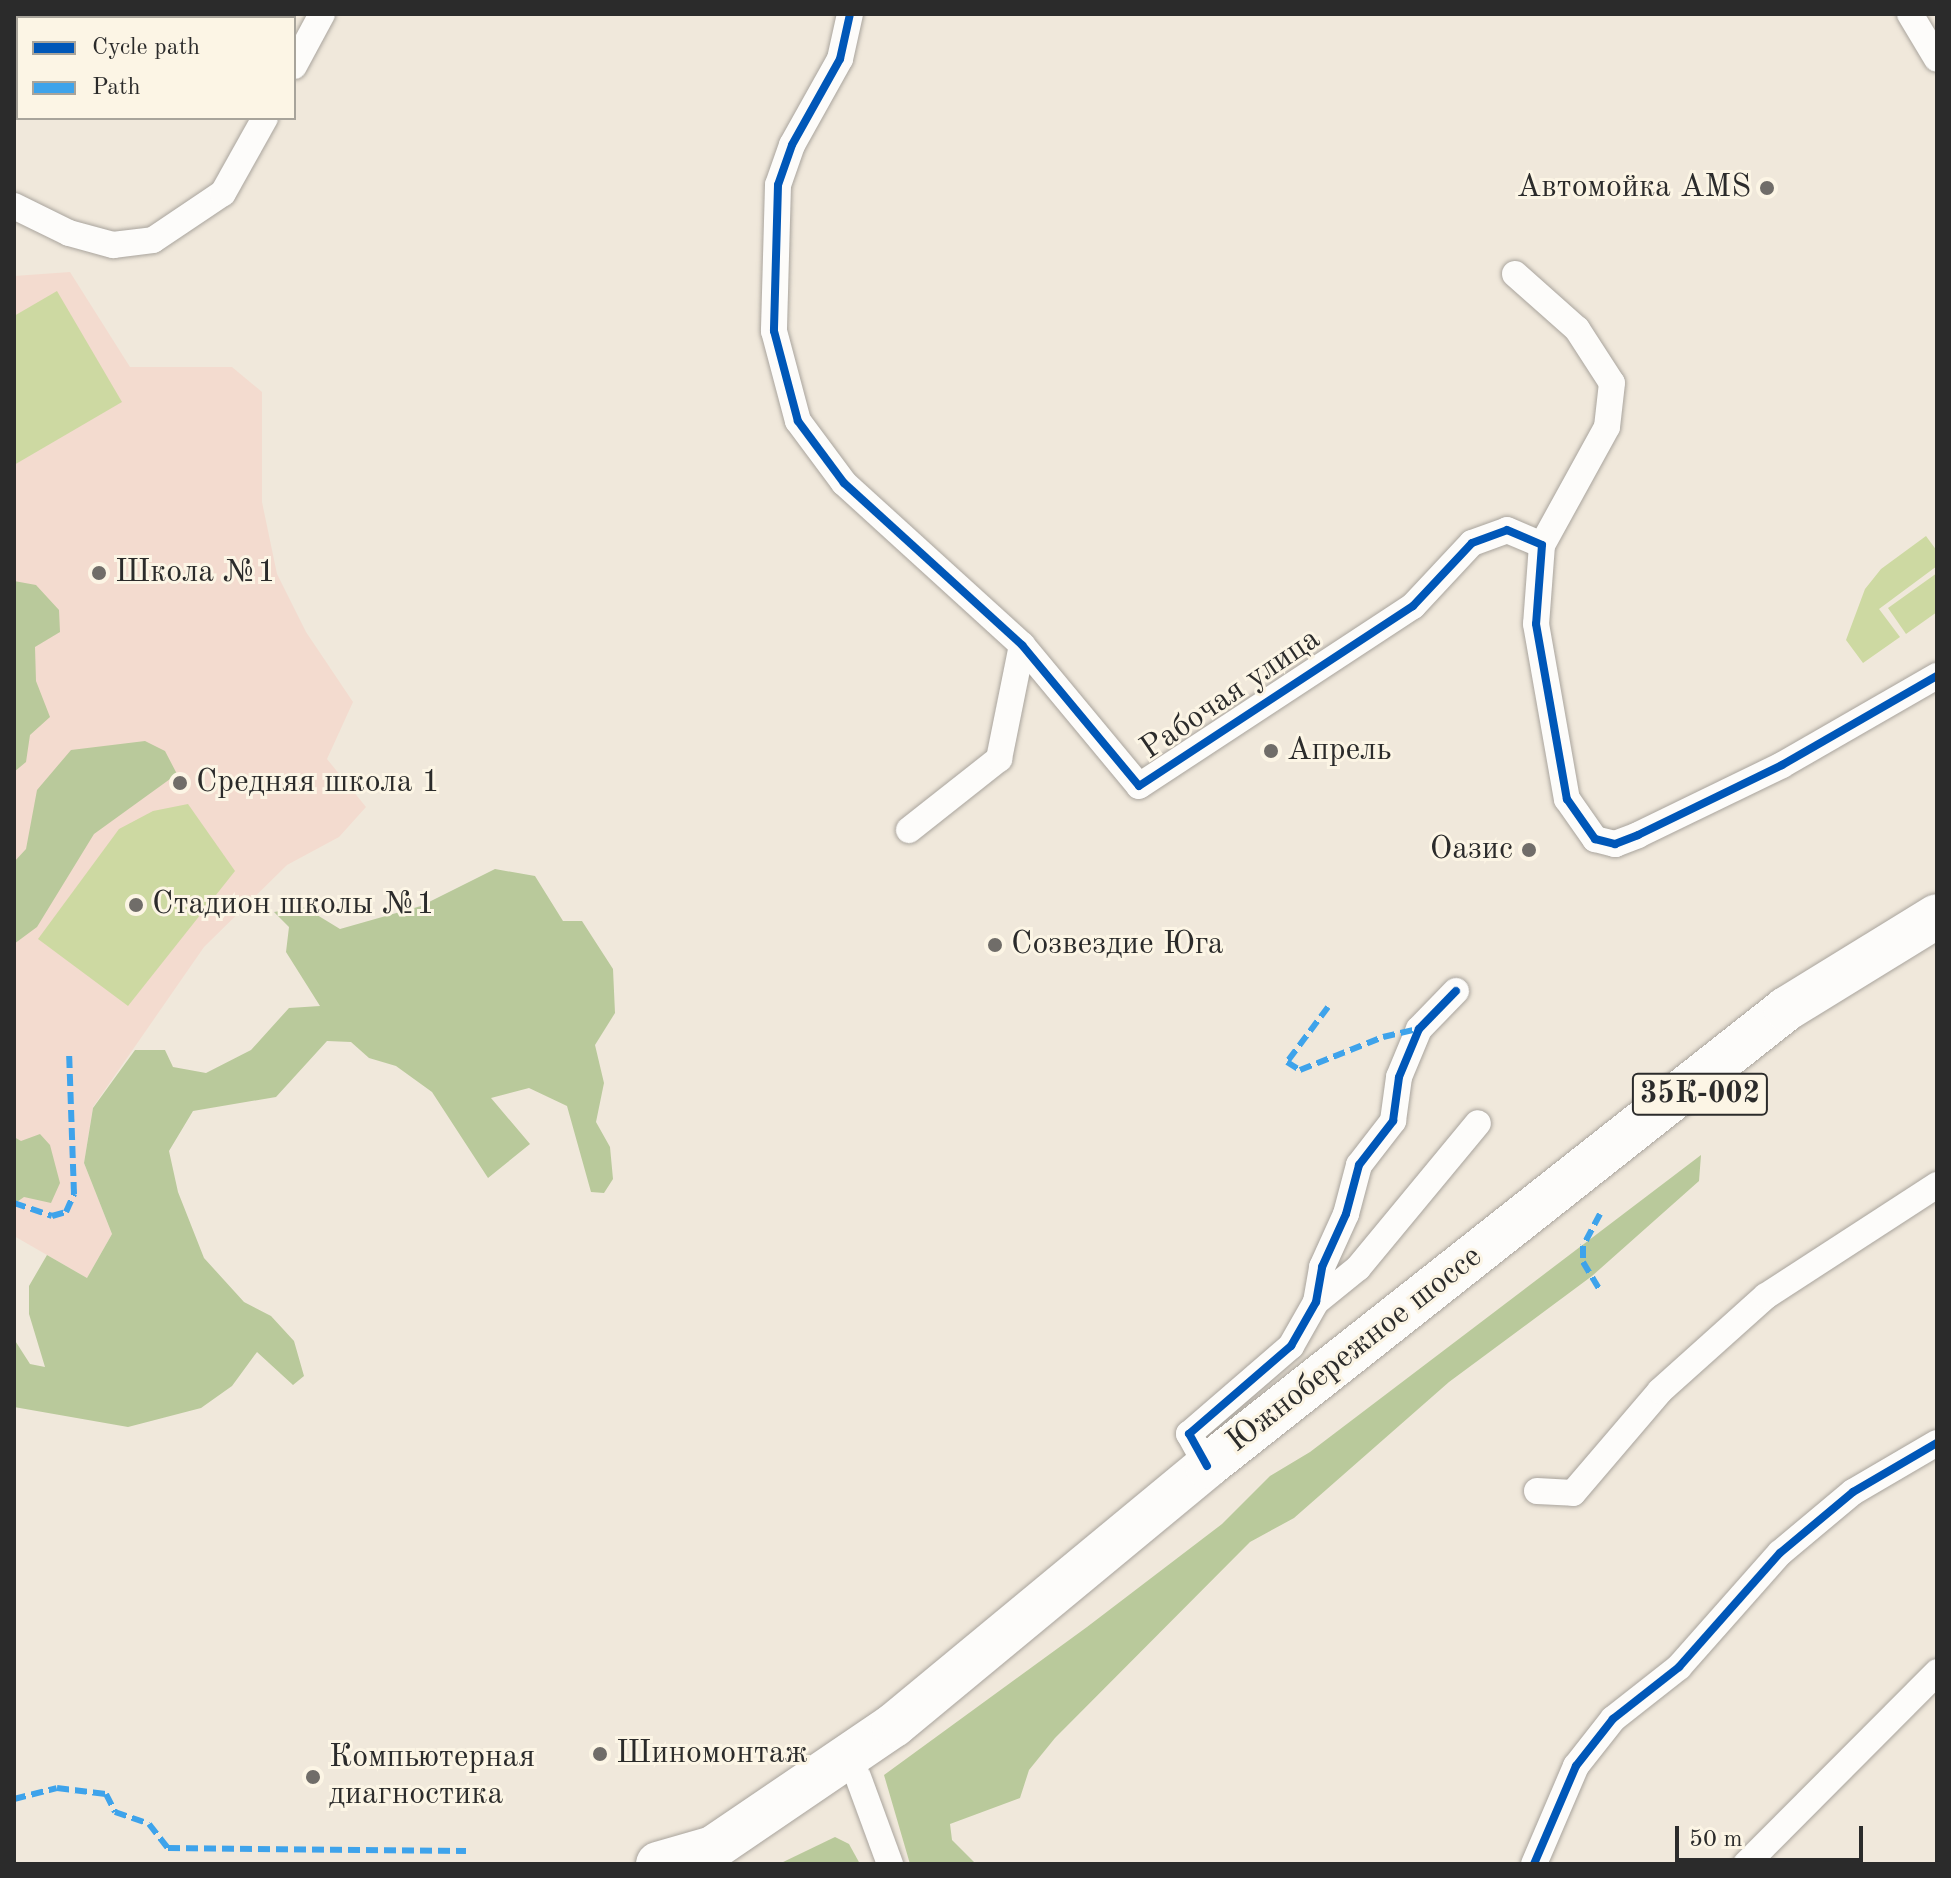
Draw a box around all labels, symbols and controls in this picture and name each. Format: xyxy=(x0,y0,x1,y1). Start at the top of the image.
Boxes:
legend xyxy=(16,16,296,120)
text: Cycle path xyxy=(92,36,200,60)
text: Path xyxy=(92,76,141,100)
place label: Автомойка AMS xyxy=(1517,169,1751,207)
marker: Автомойка AMS xyxy=(1758,179,1776,197)
place label: Школа №1 xyxy=(115,554,276,592)
marker: Школа №1 xyxy=(90,564,108,582)
street label: Рабочая улица xyxy=(1134,621,1328,769)
place label: Апрель xyxy=(1287,732,1391,770)
marker: Апрель xyxy=(1262,742,1280,760)
place label: Средняя школа 1 xyxy=(196,764,440,802)
marker: Средняя школа 1 xyxy=(171,774,189,792)
place label: Оазис xyxy=(1430,831,1513,869)
marker: Оазис xyxy=(1520,841,1538,859)
place label: Стадион школы №1 xyxy=(152,886,435,924)
marker: Стадион школы №1 xyxy=(127,896,145,914)
place label: Созвездие Юга xyxy=(1011,926,1224,964)
marker: Созвездие Юга xyxy=(986,936,1004,954)
road number: 35К-002 xyxy=(1630,1068,1770,1120)
street label: Южнобережное шоссе xyxy=(1220,1238,1490,1462)
place label: Шиномонтаж xyxy=(616,1735,808,1773)
place label: Компьютерная диагностика xyxy=(329,1740,535,1815)
marker: Шиномонтаж xyxy=(591,1745,609,1763)
marker: Компьютерная диагностика xyxy=(304,1768,322,1786)
scale bar xyxy=(1679,1810,1867,1860)
text: 50 m xyxy=(1689,1828,1743,1852)

